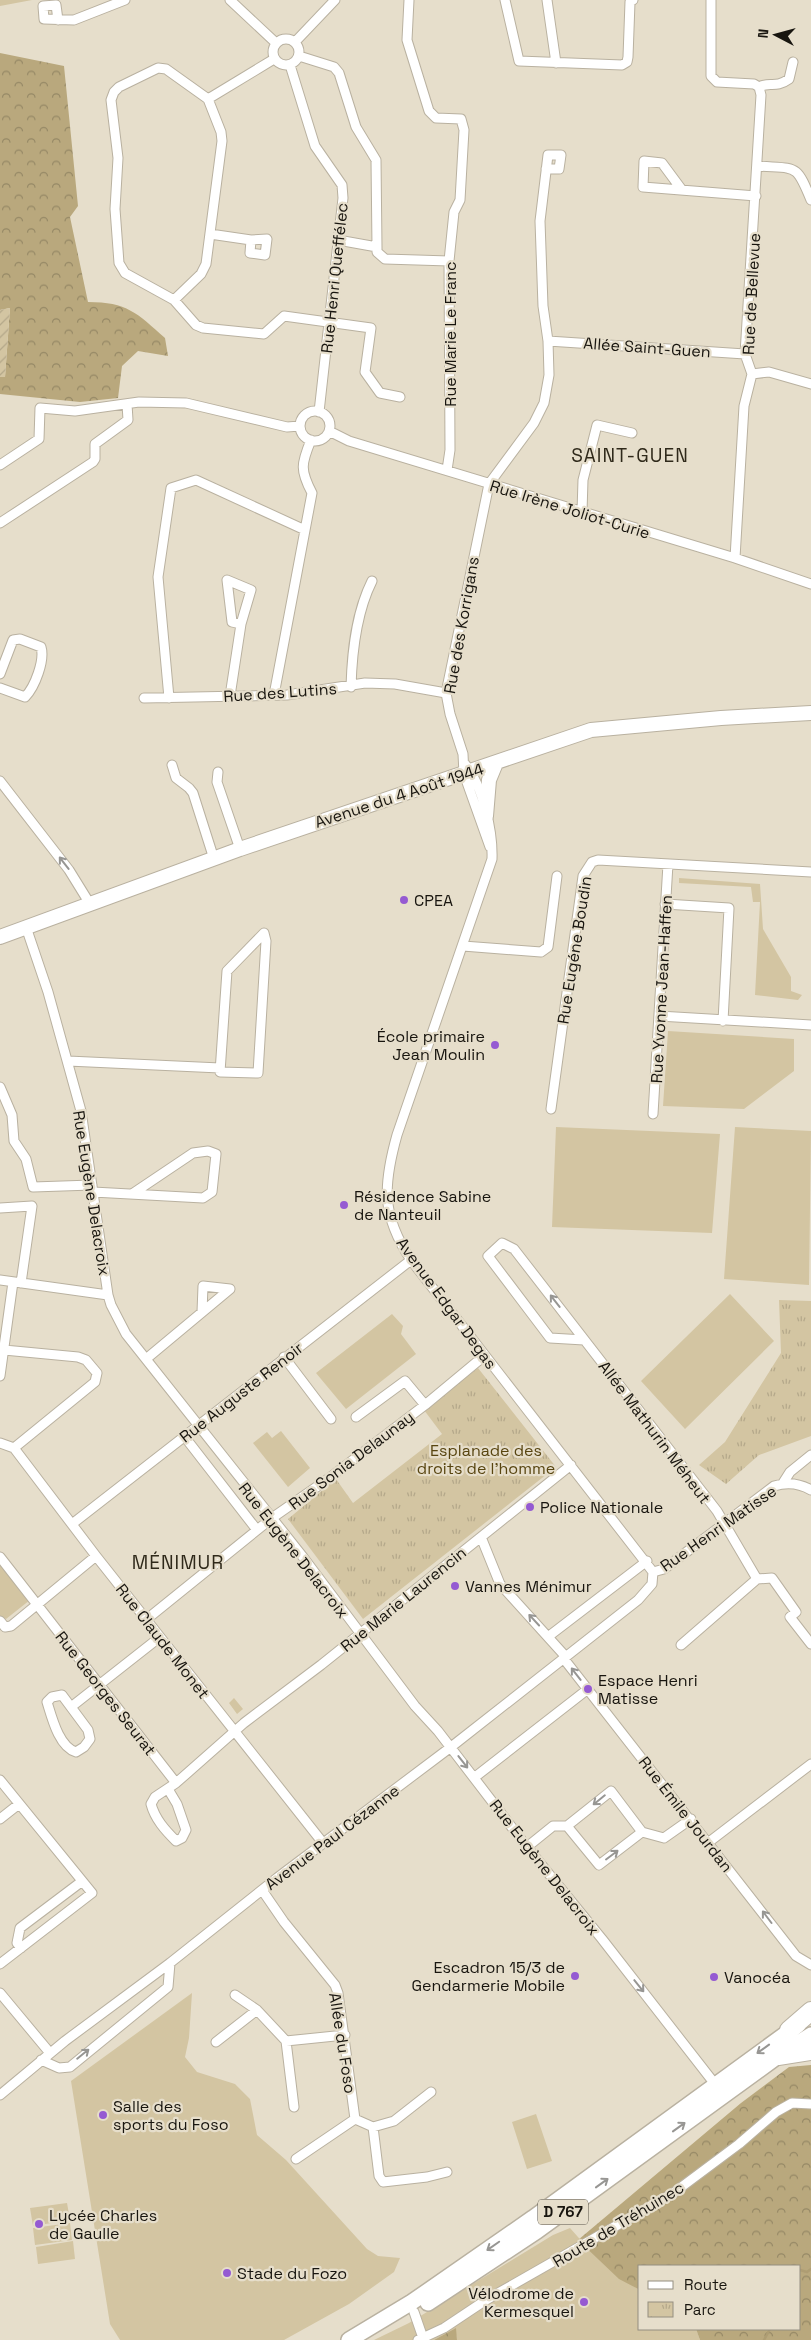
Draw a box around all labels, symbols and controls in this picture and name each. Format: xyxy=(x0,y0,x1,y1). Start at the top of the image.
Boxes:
north arrow xyxy=(751,10,801,60)
text: N xyxy=(754,28,773,39)
street label: Rue Henri Queffélec xyxy=(316,202,353,354)
street label: Rue de Bellevue xyxy=(738,232,765,356)
street label: Rue Marie Le Franc xyxy=(440,261,461,407)
street label: Allée Saint-Guen xyxy=(583,333,711,362)
district label: SAINT-GUEN xyxy=(571,443,689,468)
street label: Rue Irène Joliot-Curie xyxy=(487,475,652,544)
street label: Rue des Korrigans xyxy=(439,555,484,695)
street label: Rue des Lutins xyxy=(223,678,338,707)
street label: Avenue du 4 Août 1944 xyxy=(312,758,486,833)
one-way arrow xyxy=(58,857,69,870)
street label: Rue Eugéne Boudin xyxy=(552,875,597,1026)
place label: CPEA xyxy=(414,890,453,911)
marker: CPEA xyxy=(398,894,410,906)
street label: Rue Yvonne Jean-Haffen xyxy=(646,894,677,1084)
place label: École primaire Jean Moulin xyxy=(377,1026,485,1065)
marker: École primaire Jean Moulin xyxy=(489,1039,501,1051)
street label: Rue Eugène Delacroix xyxy=(68,1109,115,1277)
place label: Résidence Sabine de Nanteuil xyxy=(354,1186,491,1225)
marker: Résidence Sabine de Nanteuil xyxy=(338,1199,350,1211)
street label: Avenue Edgar Degas xyxy=(392,1233,501,1373)
one-way arrow xyxy=(549,1295,560,1308)
street label: Rue Auguste Renoir xyxy=(175,1338,307,1447)
street label: Allée Mathurin Méheut xyxy=(594,1357,715,1508)
street label: Rue Sonia Delaunay xyxy=(284,1406,418,1514)
park label: Esplanade des droits de l'homme xyxy=(417,1440,555,1479)
street label: Rue Eugène Delacroix xyxy=(234,1478,353,1623)
street label: Rue Henri Matisse xyxy=(656,1480,781,1576)
place label: Police Nationale xyxy=(540,1497,663,1518)
marker: Police Nationale xyxy=(524,1501,536,1513)
street label: Rue Marie Laurencin xyxy=(336,1542,471,1657)
district label: MÉNIMUR xyxy=(132,1550,224,1575)
place label: Vannes Ménimur xyxy=(465,1576,592,1597)
street label: Rue Claude Monet xyxy=(111,1580,214,1703)
marker: Vannes Ménimur xyxy=(449,1580,461,1592)
one-way arrow xyxy=(528,1614,540,1627)
street label: Rue Georges Seurat xyxy=(50,1627,161,1760)
one-way arrow xyxy=(571,1668,582,1681)
place label: Espace Henri Matisse xyxy=(598,1670,698,1709)
marker: Espace Henri Matisse xyxy=(582,1683,594,1695)
street label: Rue Émile Jourdan xyxy=(634,1752,737,1877)
one-way arrow xyxy=(457,1755,468,1768)
street label: Avenue Paul Cézanne xyxy=(261,1780,404,1895)
one-way arrow xyxy=(593,1794,606,1805)
street label: Rue Eugène Delacroix xyxy=(485,1795,604,1940)
one-way arrow xyxy=(605,1849,618,1860)
one-way arrow xyxy=(762,1910,772,1924)
place label: Escadron 15/3 de Gendarmerie Mobile xyxy=(412,1957,565,1996)
place label: Vanocéa xyxy=(724,1967,790,1988)
marker: Escadron 15/3 de Gendarmerie Mobile xyxy=(569,1970,581,1982)
marker: Vanocéa xyxy=(708,1971,720,1983)
one-way arrow xyxy=(633,1980,644,1993)
street label: Allée du Foso xyxy=(324,1991,361,2095)
one-way arrow xyxy=(756,2044,770,2055)
one-way arrow xyxy=(77,2049,90,2060)
place label: Salle des sports du Foso xyxy=(113,2096,229,2135)
marker: Salle des sports du Foso xyxy=(97,2109,109,2121)
one-way arrow xyxy=(672,2121,685,2132)
street label: Route de Tréhuinec xyxy=(549,2177,688,2272)
one-way arrow xyxy=(595,2178,608,2189)
road number: D 767 xyxy=(538,2200,588,2224)
place label: Lycée Charles de Gaulle xyxy=(49,2205,157,2244)
marker: Lycée Charles de Gaulle xyxy=(33,2218,45,2230)
one-way arrow xyxy=(486,2241,500,2251)
place label: Stade du Fozo xyxy=(237,2263,347,2284)
legend xyxy=(638,2265,801,2330)
marker: Stade du Fozo xyxy=(221,2267,233,2279)
text: Route xyxy=(684,2275,728,2294)
place label: Vélodrome de Kermesquel xyxy=(468,2283,574,2322)
marker: Vélodrome de Kermesquel xyxy=(578,2296,590,2308)
text: Parc xyxy=(684,2300,716,2319)

